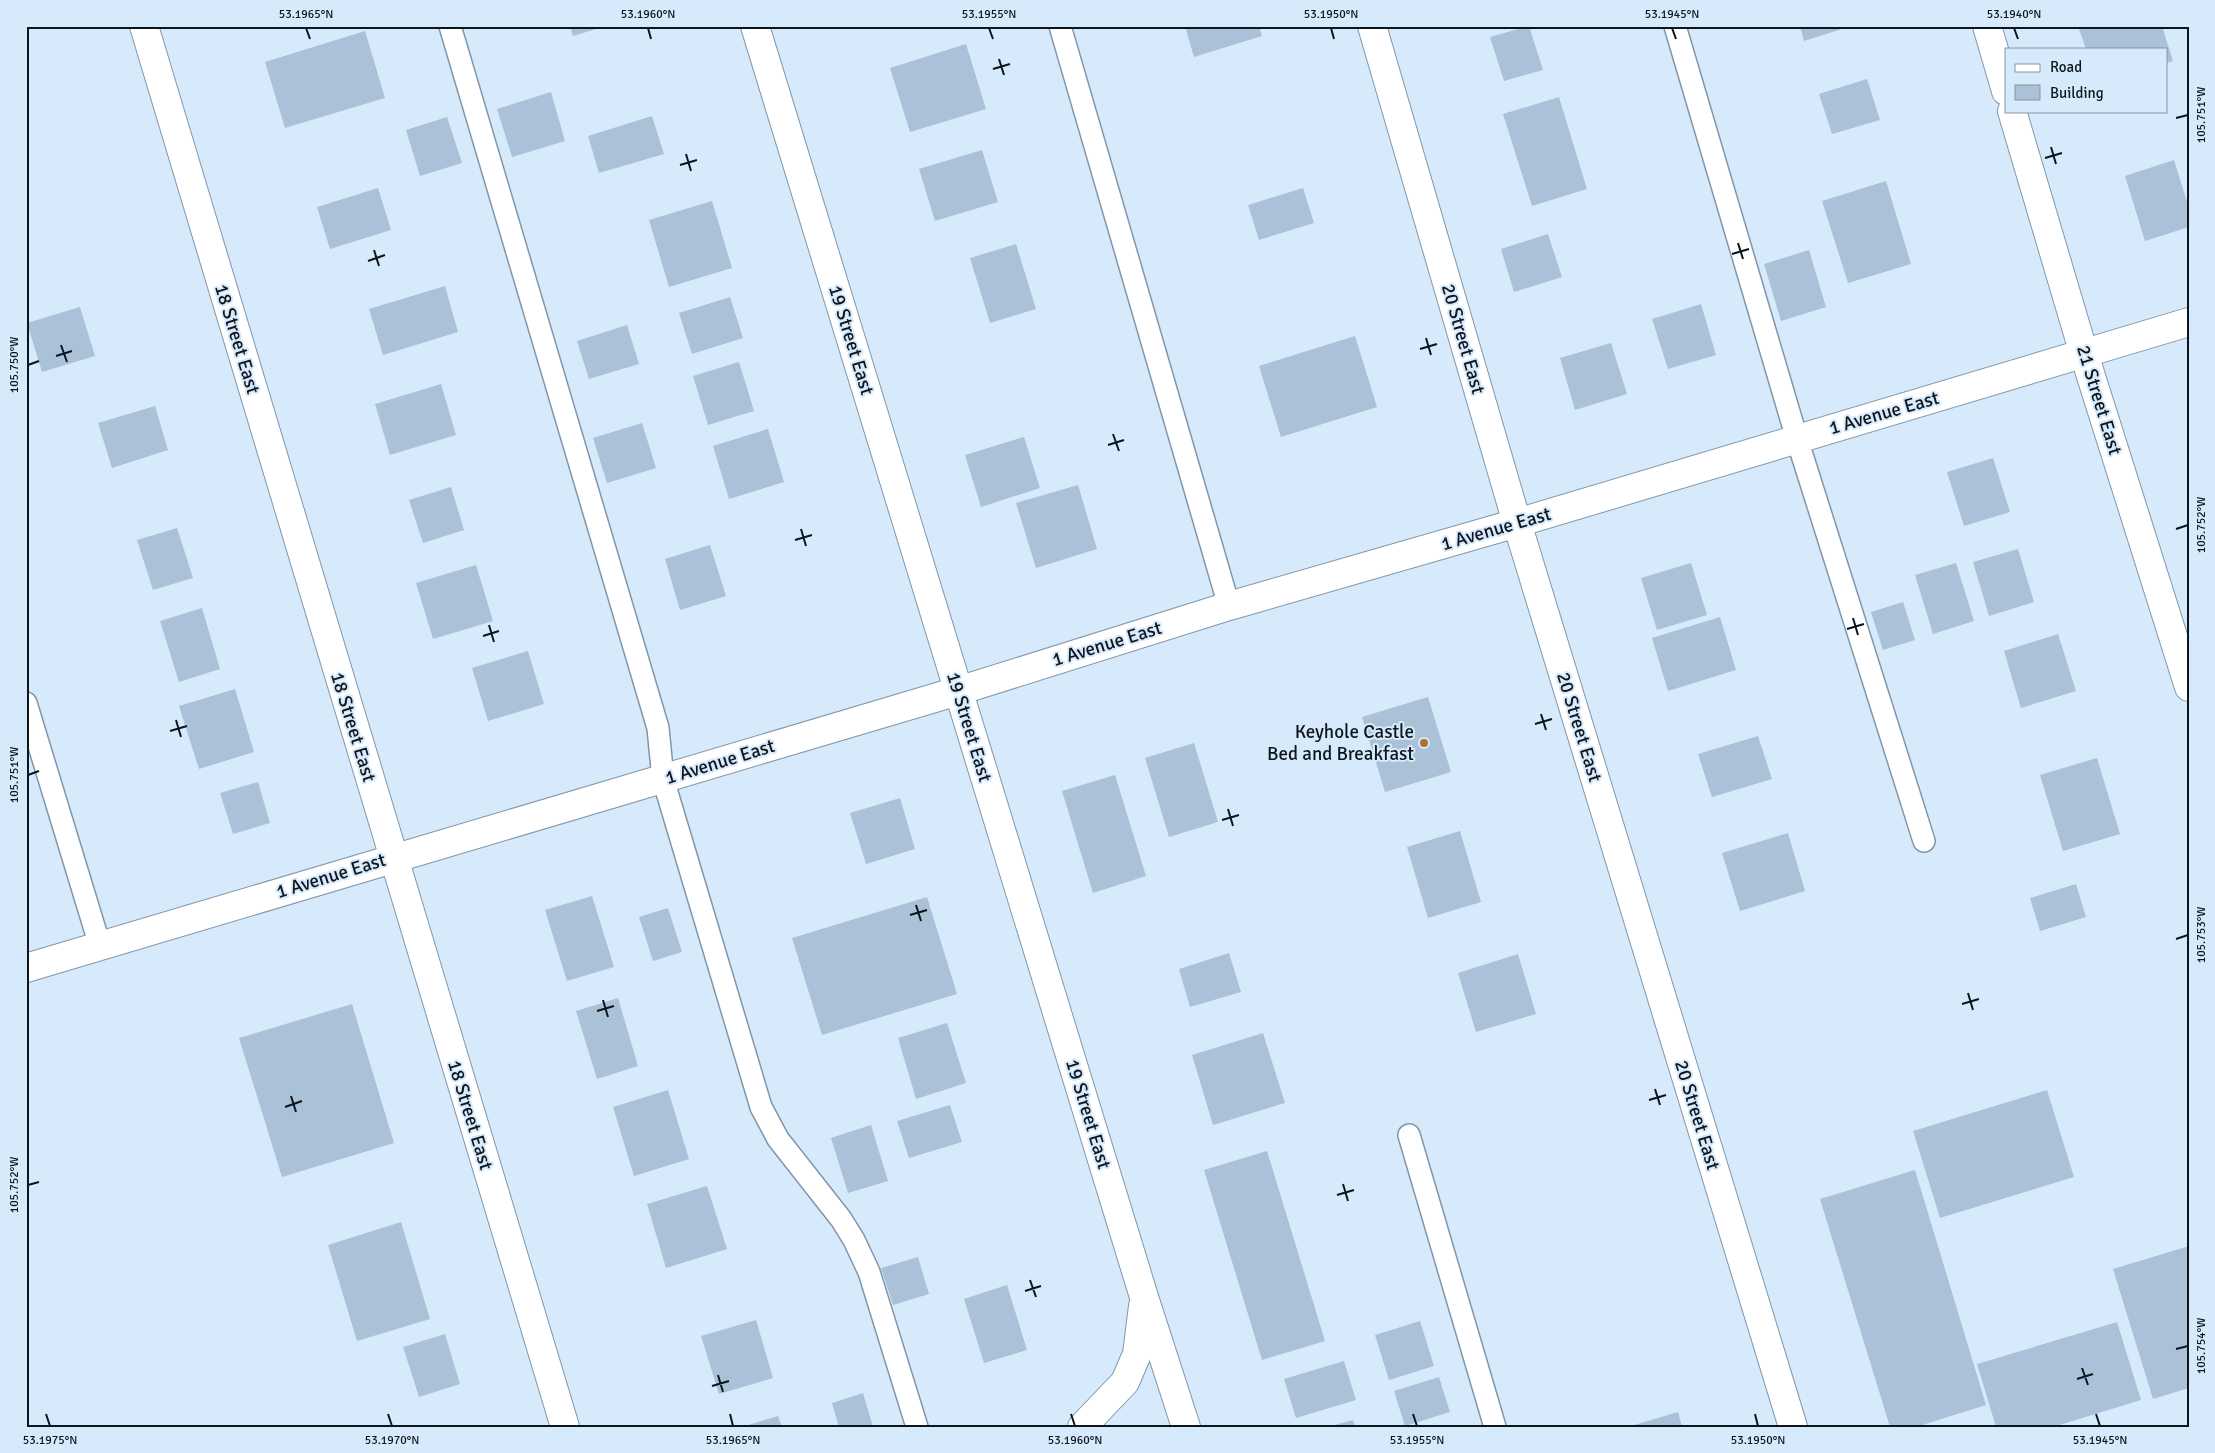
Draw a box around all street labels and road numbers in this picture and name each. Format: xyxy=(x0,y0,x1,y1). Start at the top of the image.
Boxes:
street label: 18 Street East xyxy=(209,281,265,397)
street label: 20 Street East xyxy=(1436,281,1490,397)
street label: 19 Street East xyxy=(823,282,879,398)
street label: 21 Street East xyxy=(2071,342,2127,458)
street label: 1 Avenue East xyxy=(1826,386,1942,440)
street label: 1 Avenue East xyxy=(1438,502,1554,556)
street label: 1 Avenue East xyxy=(1049,616,1165,672)
street label: 18 Street East xyxy=(325,669,381,785)
street label: 19 Street East xyxy=(941,669,997,785)
street label: 20 Street East xyxy=(1551,669,1607,785)
street label: 1 Avenue East xyxy=(662,734,778,790)
street label: 1 Avenue East xyxy=(273,848,389,904)
street label: 19 Street East xyxy=(1060,1056,1116,1172)
street label: 18 Street East xyxy=(442,1057,498,1173)
street label: 20 Street East xyxy=(1669,1057,1725,1173)

